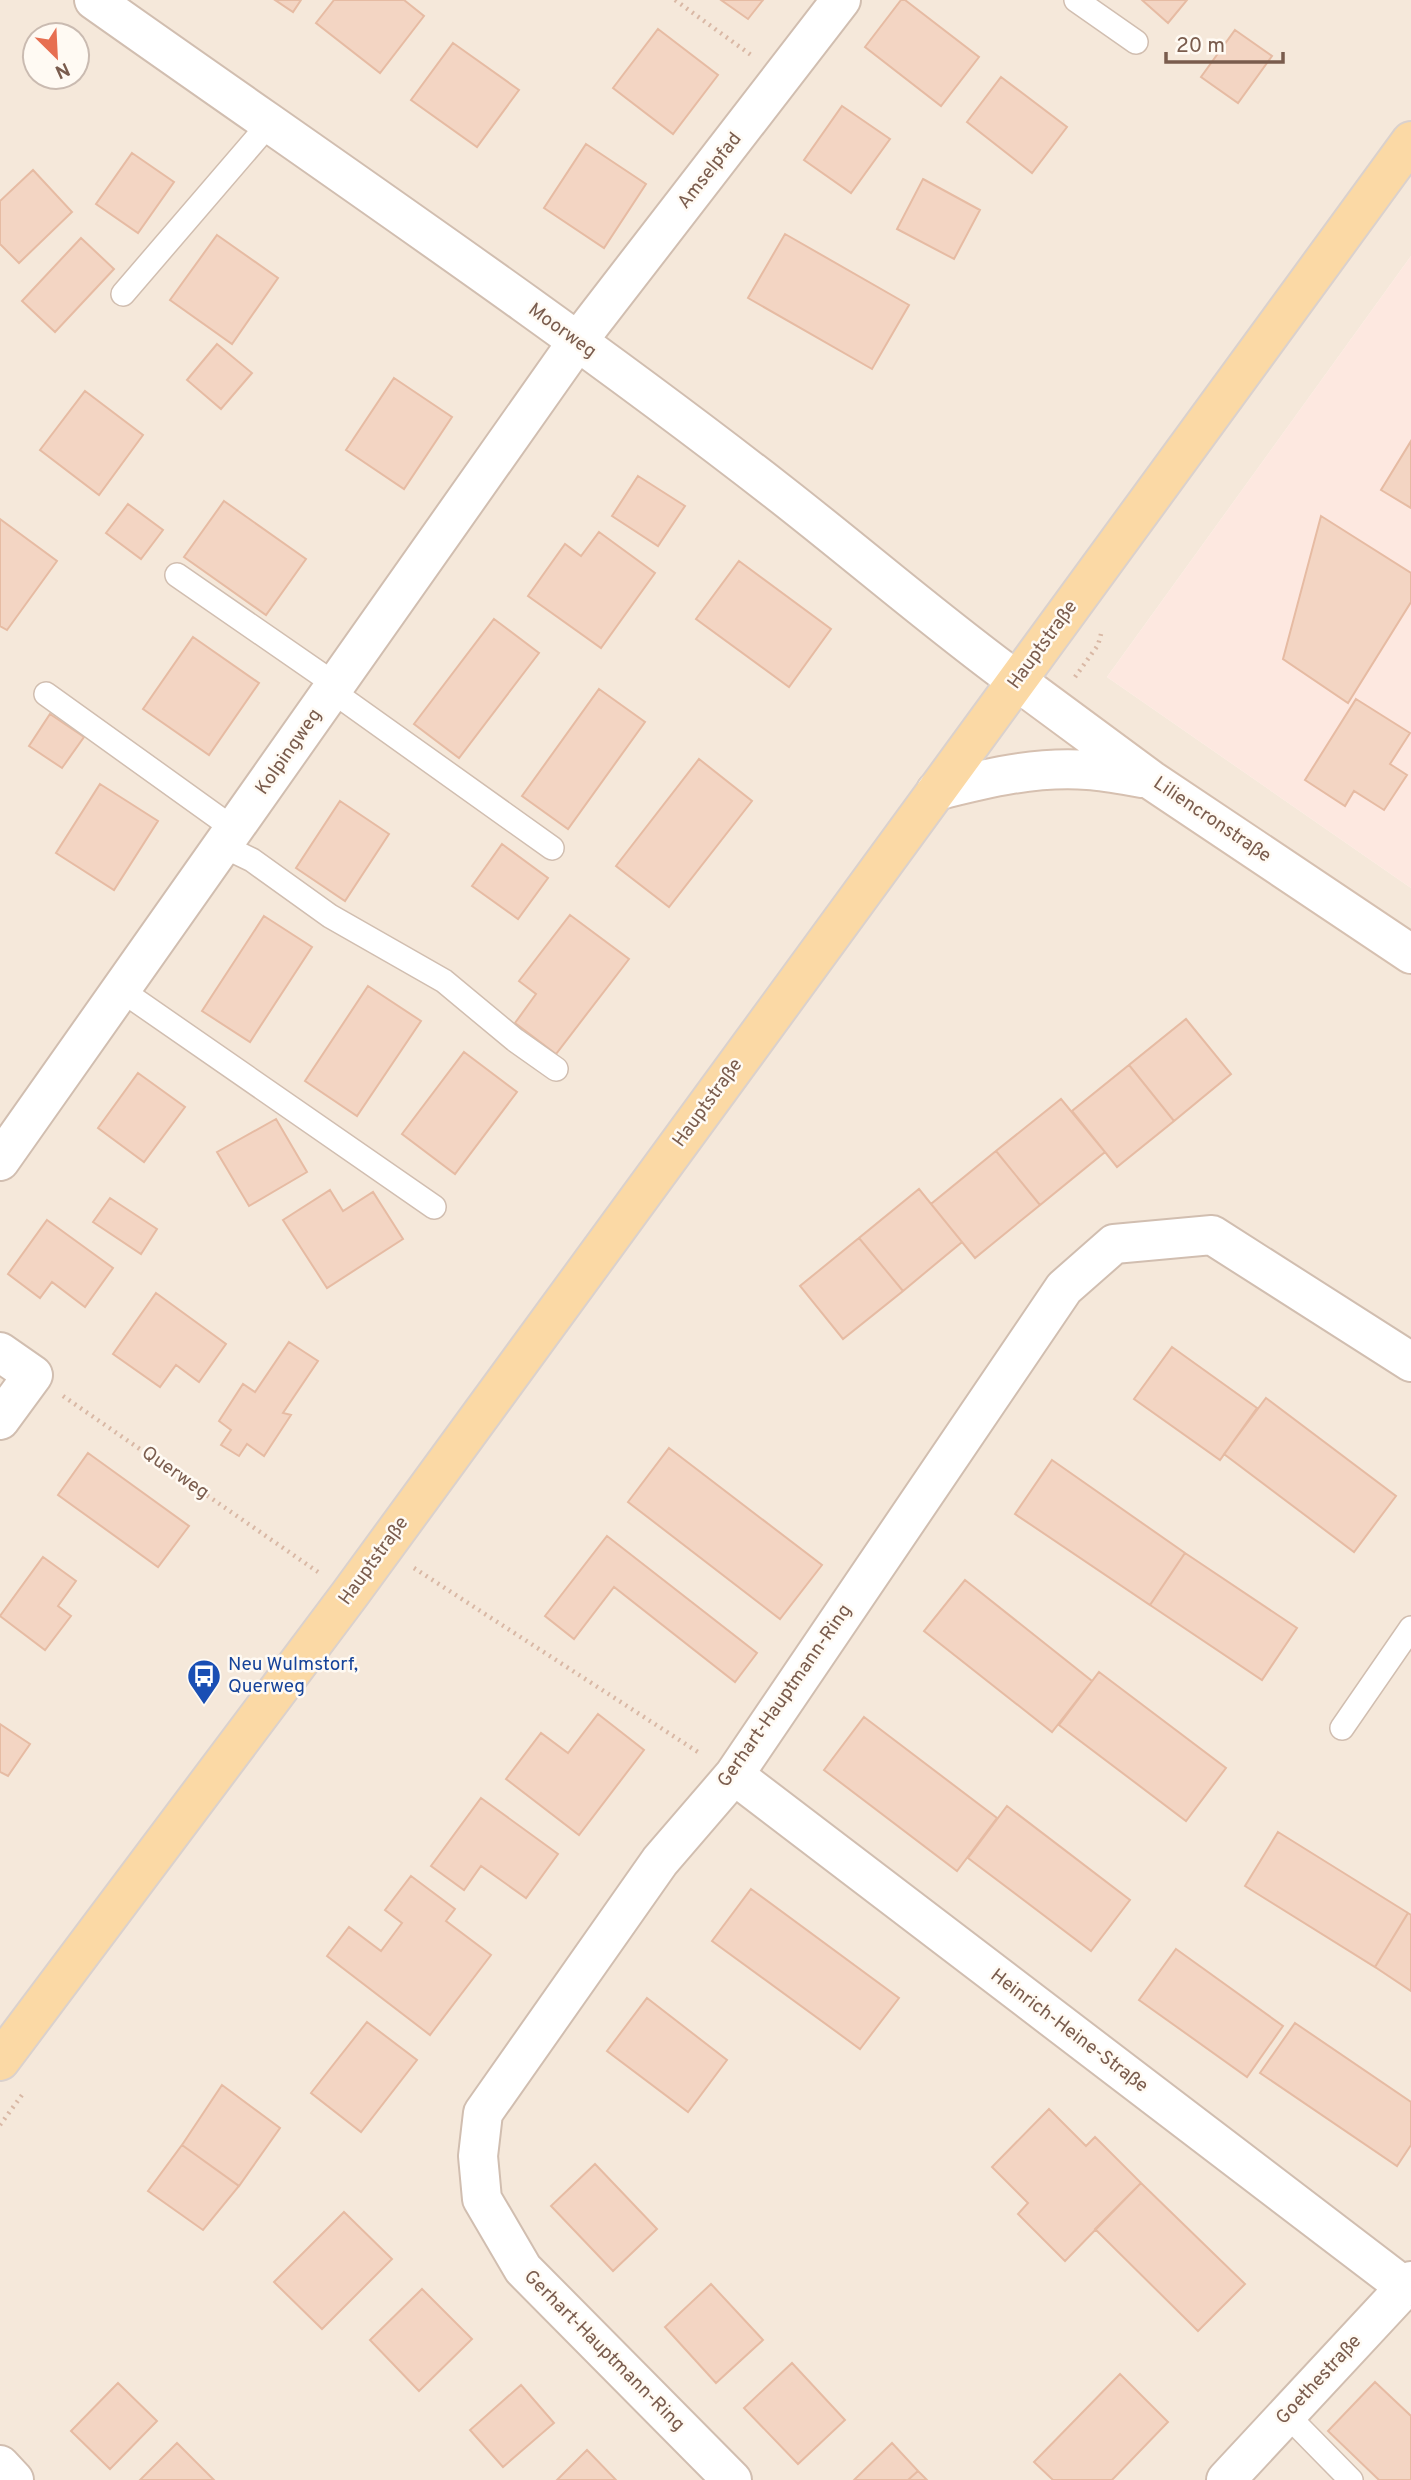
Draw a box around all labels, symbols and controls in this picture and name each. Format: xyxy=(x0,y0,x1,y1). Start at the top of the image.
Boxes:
north arrow xyxy=(21,21,91,91)
scale bar xyxy=(1166,21,1283,65)
text: 20 m xyxy=(1176,33,1225,60)
text: N xyxy=(51,56,73,83)
street label: Amselpfad xyxy=(673,128,747,214)
street label: Moorweg xyxy=(523,298,601,364)
street label: Hauptstraße xyxy=(1003,596,1083,694)
street label: Kolpingweg xyxy=(251,704,327,800)
street label: Liliencronstraße xyxy=(1148,772,1276,868)
street label: Hauptstraße xyxy=(668,1054,748,1152)
street label: Querweg xyxy=(137,1441,213,1505)
street label: Hauptstraße xyxy=(334,1512,414,1610)
street label: Gerhart-Hauptmann-Ring xyxy=(713,1600,857,1792)
place label: Neu Wulmstorf, Querweg xyxy=(228,1653,358,1699)
bus stop icon: Neu Wulmstorf, Querweg xyxy=(185,1657,223,1706)
street label: Heinrich-Heine-Straße xyxy=(985,1964,1153,2098)
street label: Gerhart-Hauptmann-Ring xyxy=(518,2265,690,2437)
street label: Goethestraße xyxy=(1271,2330,1367,2430)

